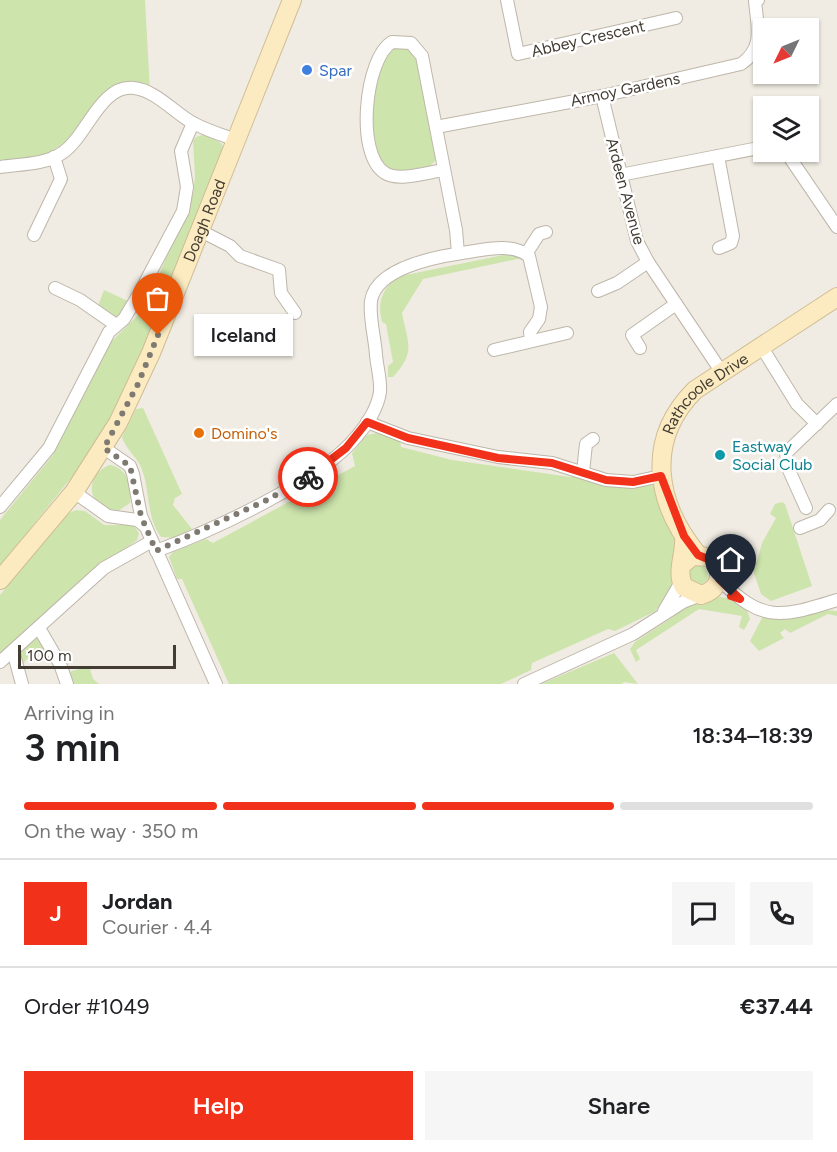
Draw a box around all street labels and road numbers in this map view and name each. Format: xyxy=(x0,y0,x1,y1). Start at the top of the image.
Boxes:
street label: Abbey Crescent xyxy=(529,16,647,61)
street label: Armoy Gardens xyxy=(569,69,682,110)
street label: Ardeen Avenue xyxy=(602,136,649,247)
street label: Doagh Road xyxy=(179,176,230,265)
street label: Rathcoole Drive xyxy=(658,349,752,437)

